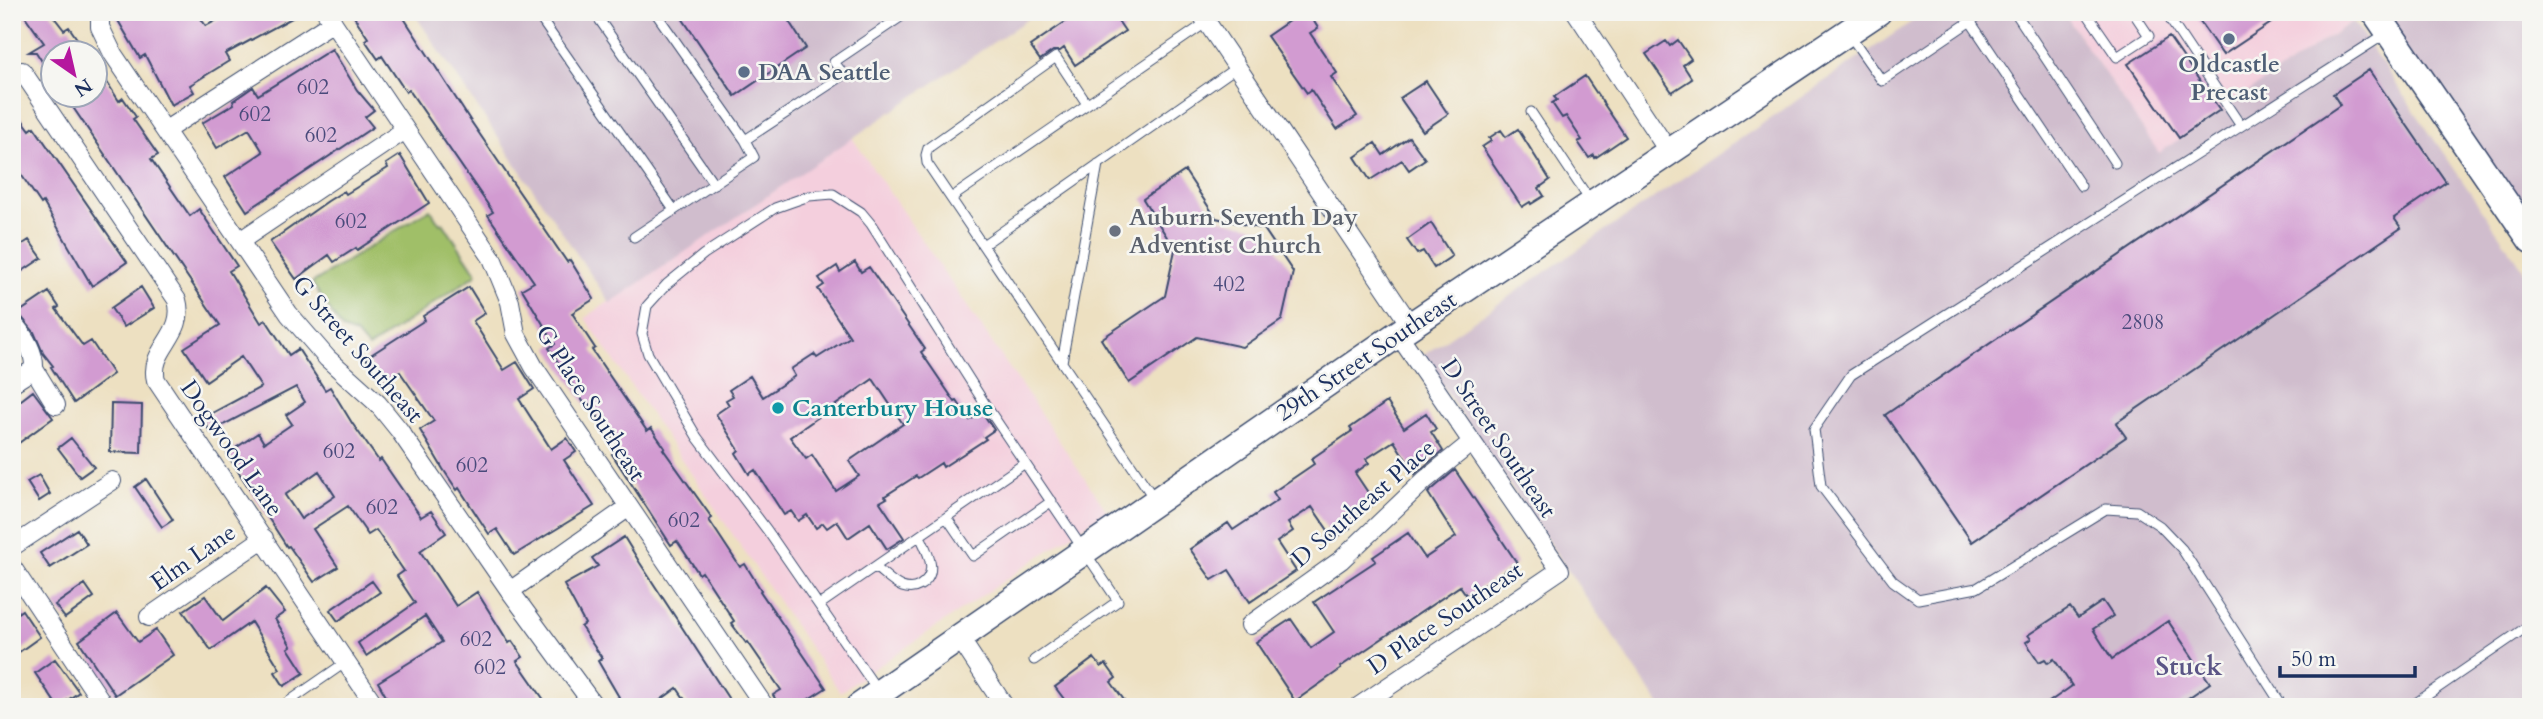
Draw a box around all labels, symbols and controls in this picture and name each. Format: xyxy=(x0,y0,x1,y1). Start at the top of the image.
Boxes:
marker: Oldcastle Precast xyxy=(2221,31,2237,47)
north arrow xyxy=(38,38,108,108)
place label: Oldcastle Precast xyxy=(2178,48,2280,109)
place label: DAA Seattle xyxy=(758,56,891,89)
marker: DAA Seattle xyxy=(736,64,752,80)
text: N xyxy=(68,72,97,103)
house number: 602 xyxy=(297,73,329,102)
house number: 602 xyxy=(239,100,271,129)
house number: 602 xyxy=(305,121,337,150)
place label: Auburn Seventh Day Adventist Church xyxy=(1129,201,1358,262)
house number: 602 xyxy=(335,207,367,236)
marker: Auburn Seventh Day Adventist Church xyxy=(1107,223,1123,239)
street label: G Street Southeast xyxy=(284,269,431,430)
house number: 402 xyxy=(1213,270,1245,299)
street label: 29th Street Southeast xyxy=(1269,283,1464,429)
house number: 2808 xyxy=(2121,308,2165,337)
street label: G Place Southeast xyxy=(528,319,654,488)
street label: D Street Southeast xyxy=(1433,352,1564,525)
street label: Dogwood Lane xyxy=(172,373,291,523)
place label: Canterbury House xyxy=(792,392,994,425)
marker: Canterbury House xyxy=(770,400,786,416)
street label: D Southeast Place xyxy=(1284,432,1442,575)
house number: 602 xyxy=(323,437,355,466)
house number: 602 xyxy=(456,451,488,480)
house number: 602 xyxy=(366,493,398,522)
house number: 602 xyxy=(668,506,700,535)
street label: Elm Lane xyxy=(144,516,243,599)
street label: D Place Southeast xyxy=(1361,554,1530,683)
house number: 602 xyxy=(460,625,492,654)
scale bar xyxy=(2280,635,2415,679)
text: 50 m xyxy=(2291,645,2336,674)
district label: Stuck xyxy=(2156,649,2223,684)
house number: 602 xyxy=(474,653,506,682)

